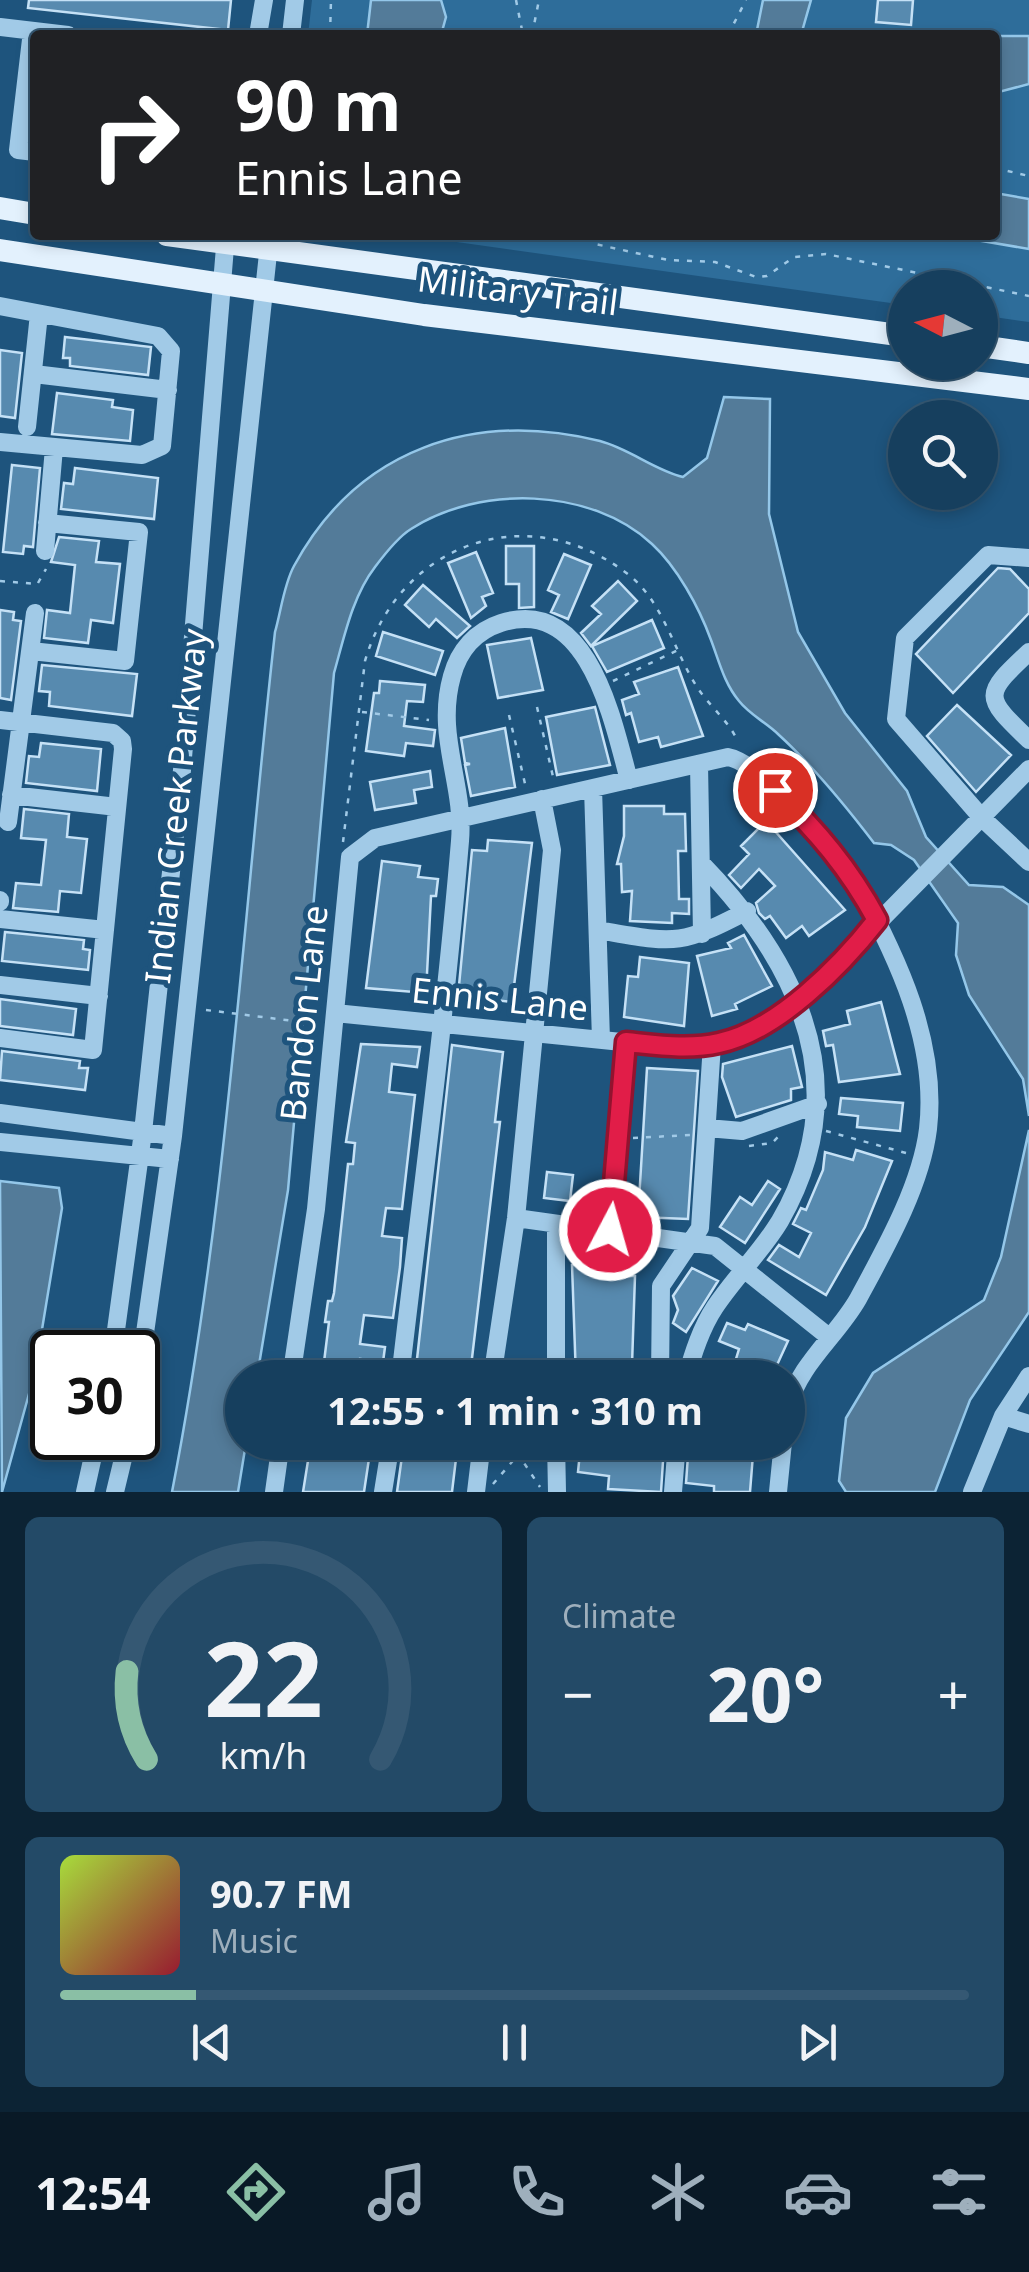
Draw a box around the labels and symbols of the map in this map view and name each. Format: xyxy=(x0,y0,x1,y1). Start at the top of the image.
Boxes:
street label: Military Trail xyxy=(415,254,621,326)
north arrow xyxy=(888,270,998,380)
street label: Indian Creek Parkway xyxy=(133,626,217,986)
pin xyxy=(733,748,818,833)
street label: Bandon Lane xyxy=(268,903,338,1123)
street label: Ennis Lane xyxy=(410,965,590,1031)
position arrow xyxy=(558,1178,662,1282)
speed limit sign: 30 xyxy=(30,1330,160,1460)

